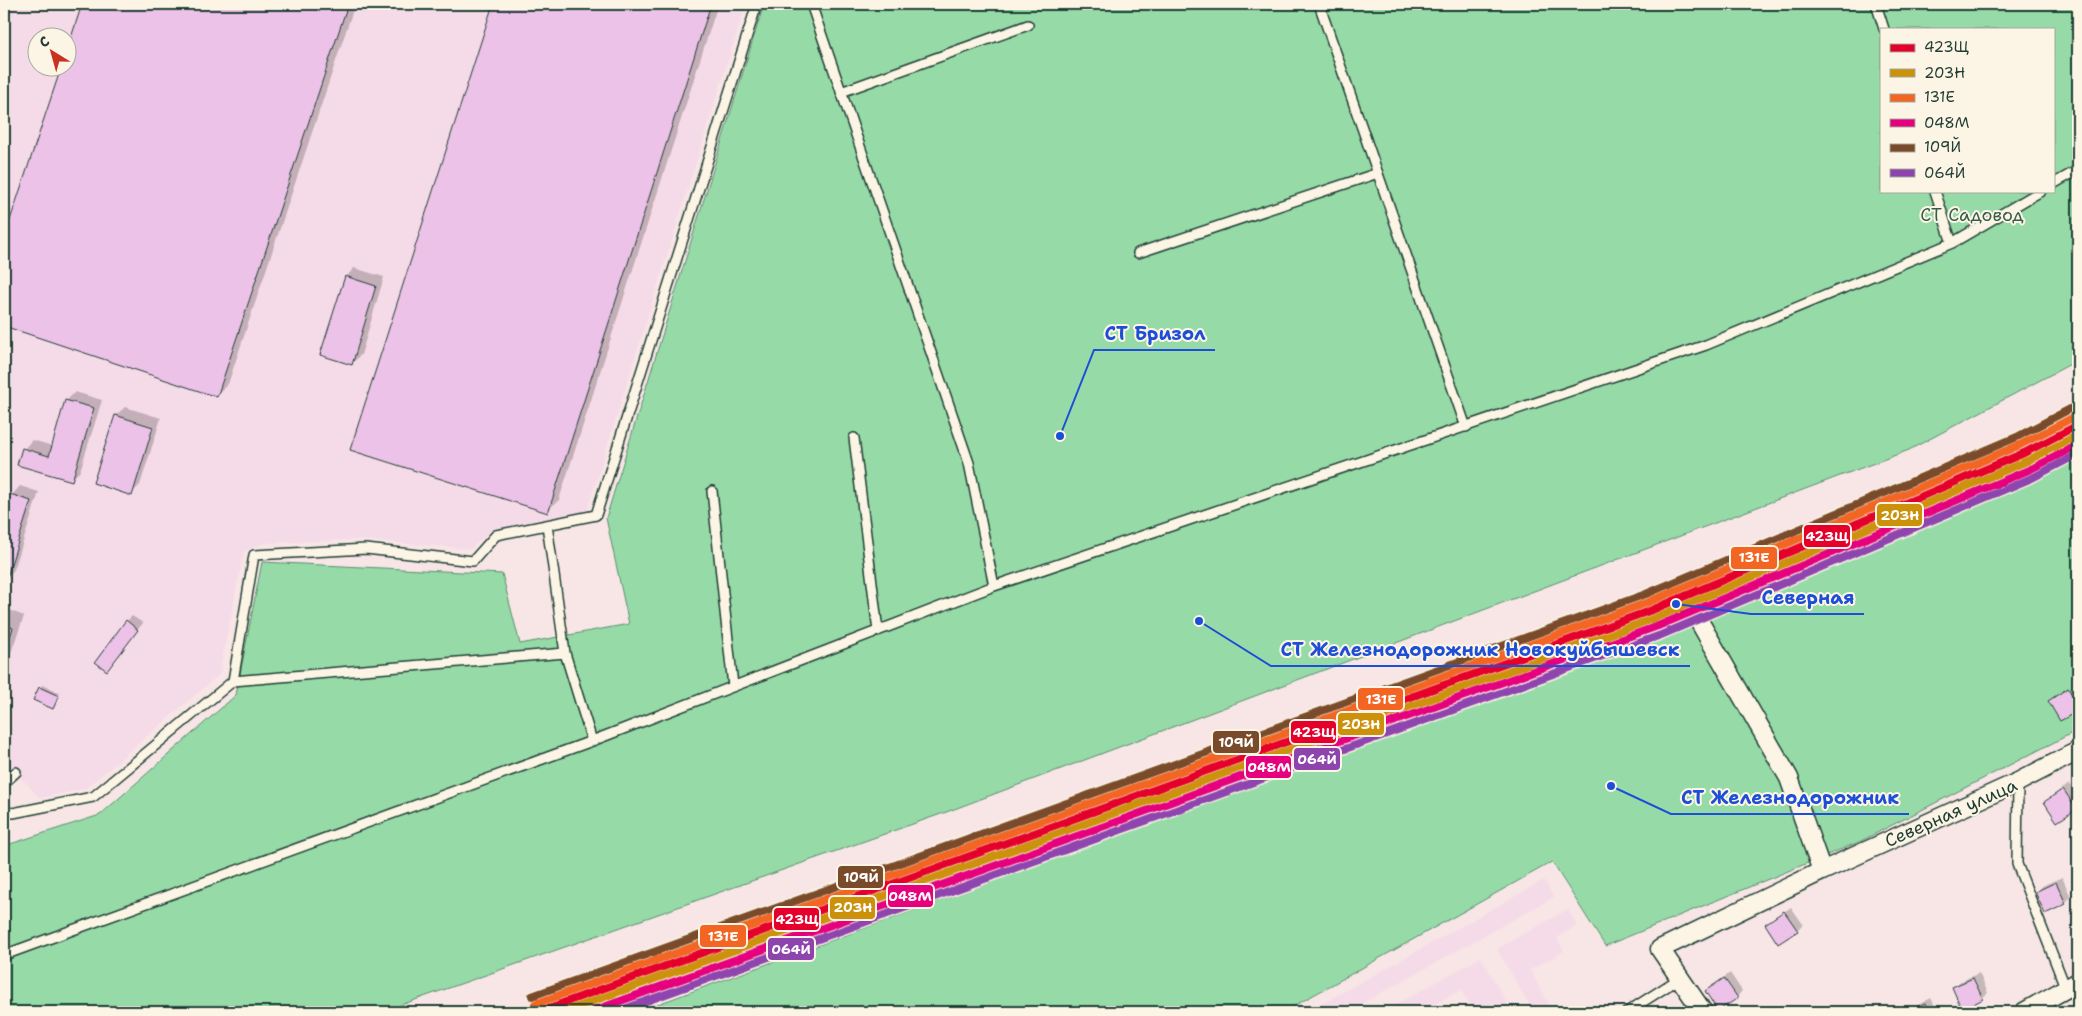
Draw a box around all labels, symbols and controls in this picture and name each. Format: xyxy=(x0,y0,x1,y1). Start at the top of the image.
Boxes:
north arrow xyxy=(28,28,78,78)
legend xyxy=(1880,28,2054,192)
text: С xyxy=(35,32,53,51)
text: 423Щ xyxy=(1924,37,1969,57)
text: 203Н xyxy=(1924,63,1965,83)
text: 131Е xyxy=(1924,87,1955,107)
text: 048М xyxy=(1924,113,1970,133)
text: 109Й xyxy=(1924,136,1961,157)
text: 064Й xyxy=(1924,162,1965,183)
park label: СТ Садовод xyxy=(1920,203,2024,227)
callout: СТ Бризол xyxy=(1094,316,1215,350)
text: СТ Бризол xyxy=(1104,321,1206,346)
line badge: 203Н xyxy=(1876,503,1923,527)
text: 203Н xyxy=(1881,506,1919,524)
line badge: 423Щ xyxy=(1803,524,1851,548)
text: 423Щ xyxy=(1806,527,1849,545)
line badge: 131Е xyxy=(1730,546,1778,570)
text: 131Е xyxy=(1739,548,1769,566)
callout: Северная xyxy=(1751,580,1864,614)
text: Северная xyxy=(1762,585,1854,610)
callout: СТ Железнодорожник Новокуйбышевск xyxy=(1271,632,1690,666)
text: СТ Железнодорожник Новокуйбышевск xyxy=(1280,637,1680,662)
line badge: 131Е xyxy=(1357,687,1404,711)
text: 131Е xyxy=(1366,690,1396,708)
line badge: 203Н xyxy=(1337,712,1385,736)
text: 203Н xyxy=(1342,715,1380,733)
line badge: 423Щ xyxy=(1290,720,1337,744)
text: 423Щ xyxy=(1293,723,1336,741)
line badge: 109Й xyxy=(1212,730,1260,754)
text: 109Й xyxy=(1218,733,1254,751)
line badge: 064Й xyxy=(1293,747,1341,771)
text: 064Й xyxy=(1297,750,1337,768)
line badge: 048М xyxy=(1245,755,1292,779)
text: 048М xyxy=(1247,758,1291,776)
street label: Северная улица xyxy=(1881,773,2021,853)
callout: СТ Железнодорожник xyxy=(1671,780,1909,814)
text: СТ Железнодорожник xyxy=(1681,785,1899,810)
line badge: 109Й xyxy=(837,865,884,889)
text: 109Й xyxy=(843,868,879,886)
line badge: 048М xyxy=(887,884,934,908)
text: 048М xyxy=(888,887,932,905)
line badge: 203Н xyxy=(829,896,876,920)
text: 203Н xyxy=(834,898,872,916)
line badge: 423Щ xyxy=(773,907,820,931)
text: 423Щ xyxy=(776,910,819,928)
line badge: 131Е xyxy=(699,924,747,948)
text: 131Е xyxy=(708,927,738,945)
line badge: 064Й xyxy=(767,937,815,961)
text: 064Й xyxy=(771,940,811,958)

